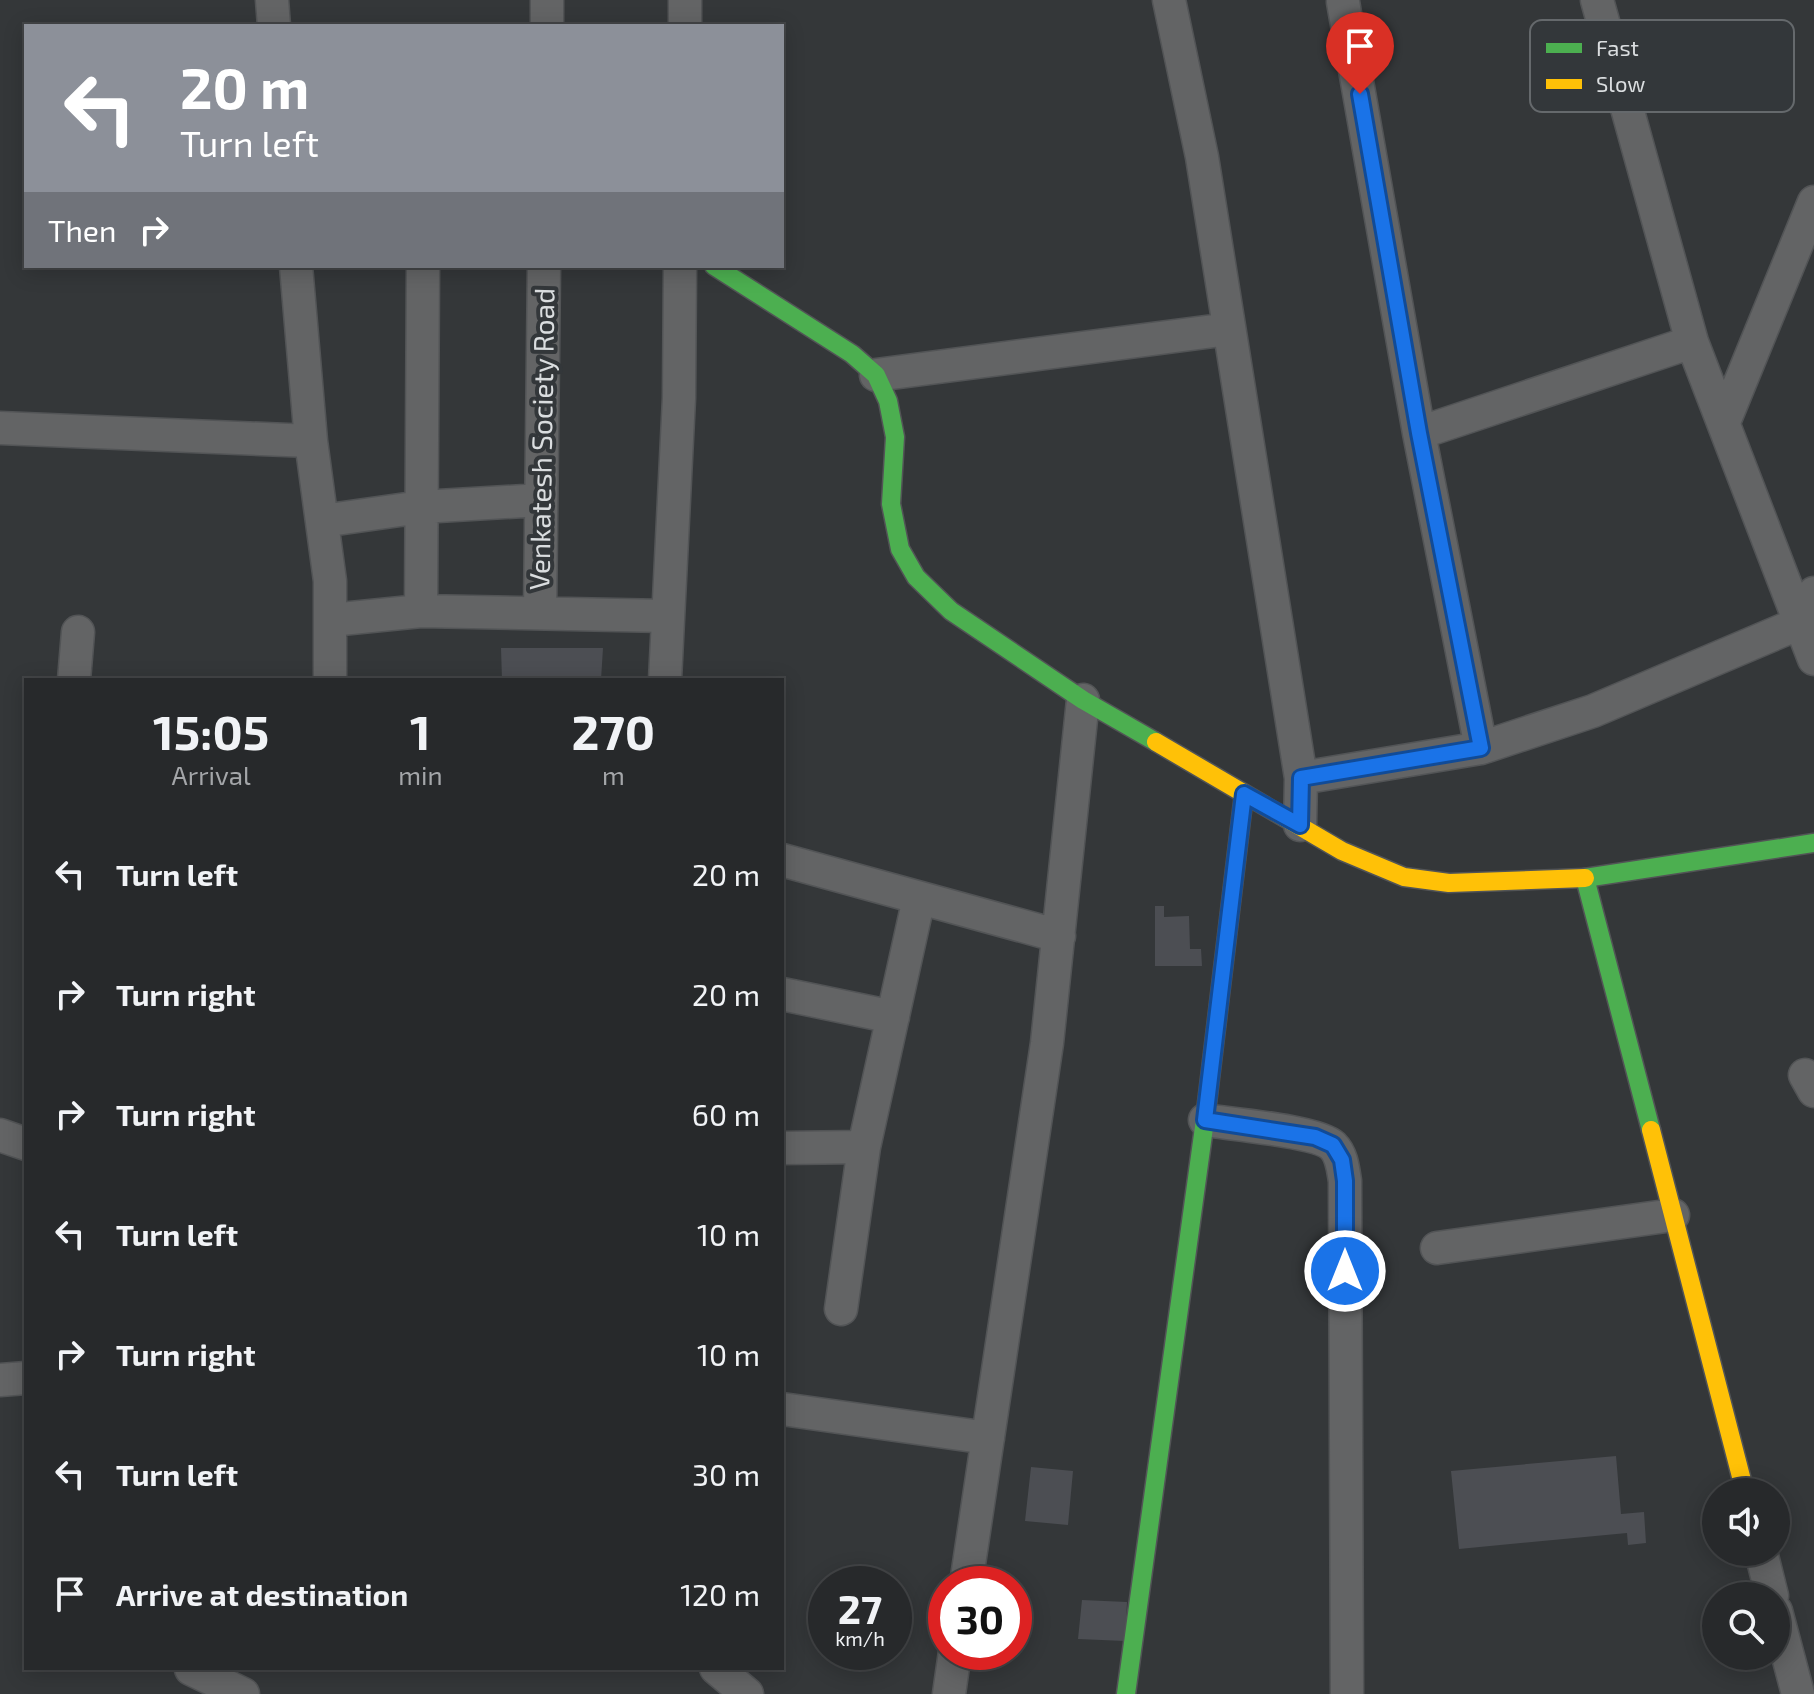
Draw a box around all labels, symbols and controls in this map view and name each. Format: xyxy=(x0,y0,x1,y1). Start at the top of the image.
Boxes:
pin xyxy=(1326,12,1394,94)
legend xyxy=(1530,20,1794,112)
icon: arrive xyxy=(1338,24,1382,68)
text: Fast xyxy=(1596,34,1639,60)
text: 20 m xyxy=(180,53,309,120)
icon: left xyxy=(48,56,152,160)
text: Slow xyxy=(1596,70,1645,96)
text: Turn left xyxy=(180,121,319,164)
icon: right xyxy=(132,208,176,252)
text: Then xyxy=(48,212,116,248)
street label: Venkatesh Society Road xyxy=(521,288,561,590)
text: 15:05 xyxy=(153,702,269,760)
text: 1 xyxy=(410,702,431,760)
text: 270 xyxy=(572,702,655,760)
text: Arrival xyxy=(172,759,251,790)
text: min xyxy=(398,759,443,790)
text: m xyxy=(602,759,625,790)
icon: left xyxy=(48,852,92,896)
text: Turn left xyxy=(116,856,238,892)
text: 20 m xyxy=(692,856,760,892)
icon: right xyxy=(48,972,92,1016)
text: Turn right xyxy=(116,976,256,1012)
text: 20 m xyxy=(692,976,760,1012)
icon: right xyxy=(48,1092,92,1136)
text: Turn right xyxy=(116,1096,256,1132)
text: 60 m xyxy=(692,1096,760,1132)
icon: left xyxy=(48,1212,92,1256)
text: Turn left xyxy=(116,1216,238,1252)
text: 10 m xyxy=(697,1216,760,1252)
position arrow xyxy=(1303,1229,1387,1313)
icon: right xyxy=(48,1332,92,1376)
text: Turn right xyxy=(116,1336,256,1372)
text: 10 m xyxy=(697,1336,760,1372)
icon: left xyxy=(48,1452,92,1496)
text: Turn left xyxy=(116,1456,238,1492)
text: 30 m xyxy=(692,1456,760,1492)
map controls xyxy=(1702,1478,1790,1670)
button: sound xyxy=(1702,1478,1790,1566)
speed limit sign: 30 xyxy=(928,1566,1032,1670)
icon: arrive xyxy=(48,1572,92,1616)
text: Arrive at destination xyxy=(116,1576,408,1612)
text: 120 m xyxy=(680,1576,760,1612)
button: search xyxy=(1702,1582,1790,1670)
text: 27 xyxy=(838,1584,882,1632)
text: km/h xyxy=(835,1626,885,1650)

